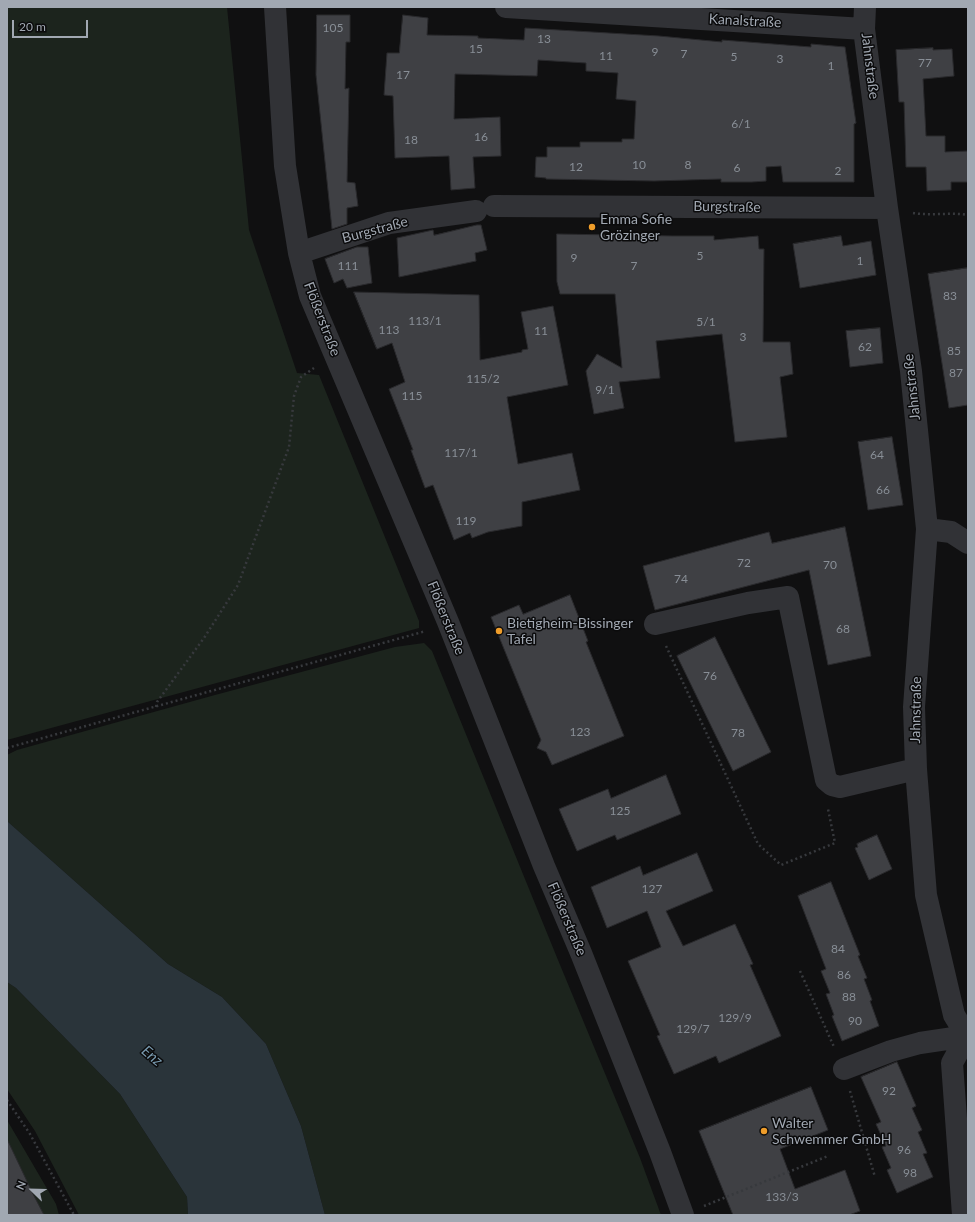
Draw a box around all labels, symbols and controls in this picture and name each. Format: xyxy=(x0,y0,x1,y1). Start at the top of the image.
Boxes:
street label: Kanalstraße xyxy=(708,11,782,31)
scale bar xyxy=(14,12,90,38)
text: 20 m xyxy=(19,19,46,34)
house number: 105 xyxy=(323,21,343,35)
house number: 13 xyxy=(537,32,551,46)
street label: Jahnstraße xyxy=(858,32,882,100)
house number: 15 xyxy=(469,42,483,56)
house number: 9 xyxy=(652,45,658,59)
house number: 7 xyxy=(681,47,687,61)
house number: 11 xyxy=(599,49,613,63)
house number: 5 xyxy=(731,50,737,64)
house number: 3 xyxy=(777,52,783,66)
house number: 77 xyxy=(918,56,932,70)
house number: 1 xyxy=(828,59,834,73)
house number: 17 xyxy=(396,68,410,82)
house number: 6/1 xyxy=(731,117,751,131)
house number: 16 xyxy=(474,130,488,144)
house number: 18 xyxy=(404,133,418,147)
house number: 10 xyxy=(632,158,646,172)
house number: 8 xyxy=(685,158,691,172)
house number: 12 xyxy=(569,160,583,174)
house number: 6 xyxy=(734,161,740,175)
house number: 2 xyxy=(835,164,841,178)
street label: Burgstraße xyxy=(693,198,761,216)
place label: Emma Sofie Grözinger xyxy=(600,211,672,244)
street label: Burgstraße xyxy=(340,213,410,247)
marker: Emma Sofie Grözinger xyxy=(587,222,597,232)
house number: 5 xyxy=(697,249,703,263)
house number: 9 xyxy=(571,251,577,265)
house number: 1 xyxy=(857,254,863,268)
house number: 111 xyxy=(338,259,358,273)
house number: 7 xyxy=(631,259,637,273)
street label: Flößerstraße xyxy=(300,280,344,358)
house number: 83 xyxy=(943,289,957,303)
house number: 113/1 xyxy=(408,314,442,328)
house number: 5/1 xyxy=(696,315,716,329)
house number: 113 xyxy=(379,323,399,337)
house number: 11 xyxy=(534,324,548,338)
house number: 3 xyxy=(740,330,746,344)
house number: 62 xyxy=(858,340,872,354)
house number: 85 xyxy=(947,344,961,358)
street label: Jahnstraße xyxy=(900,353,924,421)
house number: 87 xyxy=(949,366,963,380)
house number: 115/2 xyxy=(466,372,500,386)
house number: 9/1 xyxy=(595,383,615,397)
house number: 115 xyxy=(402,389,422,403)
house number: 117/1 xyxy=(444,446,478,460)
house number: 64 xyxy=(870,448,884,462)
house number: 66 xyxy=(876,483,890,497)
house number: 119 xyxy=(456,514,476,528)
house number: 72 xyxy=(737,556,751,570)
house number: 70 xyxy=(823,558,837,572)
house number: 74 xyxy=(674,572,688,586)
street label: Flößerstraße xyxy=(424,579,468,657)
place label: Bietigheim-Bissinger Tafel xyxy=(507,615,633,648)
house number: 68 xyxy=(836,622,850,636)
marker: Bietigheim-Bissinger Tafel xyxy=(494,626,504,636)
house number: 76 xyxy=(703,669,717,683)
street label: Jahnstraße xyxy=(907,676,925,744)
house number: 123 xyxy=(570,725,590,739)
house number: 78 xyxy=(731,726,745,740)
house number: 125 xyxy=(610,804,630,818)
street label: Flößerstraße xyxy=(544,880,590,958)
house number: 127 xyxy=(642,882,662,896)
house number: 84 xyxy=(831,942,845,956)
house number: 86 xyxy=(837,968,851,982)
house number: 88 xyxy=(842,990,856,1004)
house number: 129/9 xyxy=(718,1011,752,1025)
house number: 90 xyxy=(848,1014,862,1028)
house number: 129/7 xyxy=(676,1022,710,1036)
water label: Enz xyxy=(138,1042,166,1070)
house number: 92 xyxy=(882,1084,896,1098)
place label: Walter Schwemmer GmbH xyxy=(772,1115,891,1148)
marker: Walter Schwemmer GmbH xyxy=(759,1126,769,1136)
house number: 96 xyxy=(897,1143,911,1157)
house number: 98 xyxy=(903,1166,917,1180)
north arrow xyxy=(12,1170,52,1210)
text: N xyxy=(13,1179,28,1192)
house number: 133/3 xyxy=(765,1190,799,1204)

